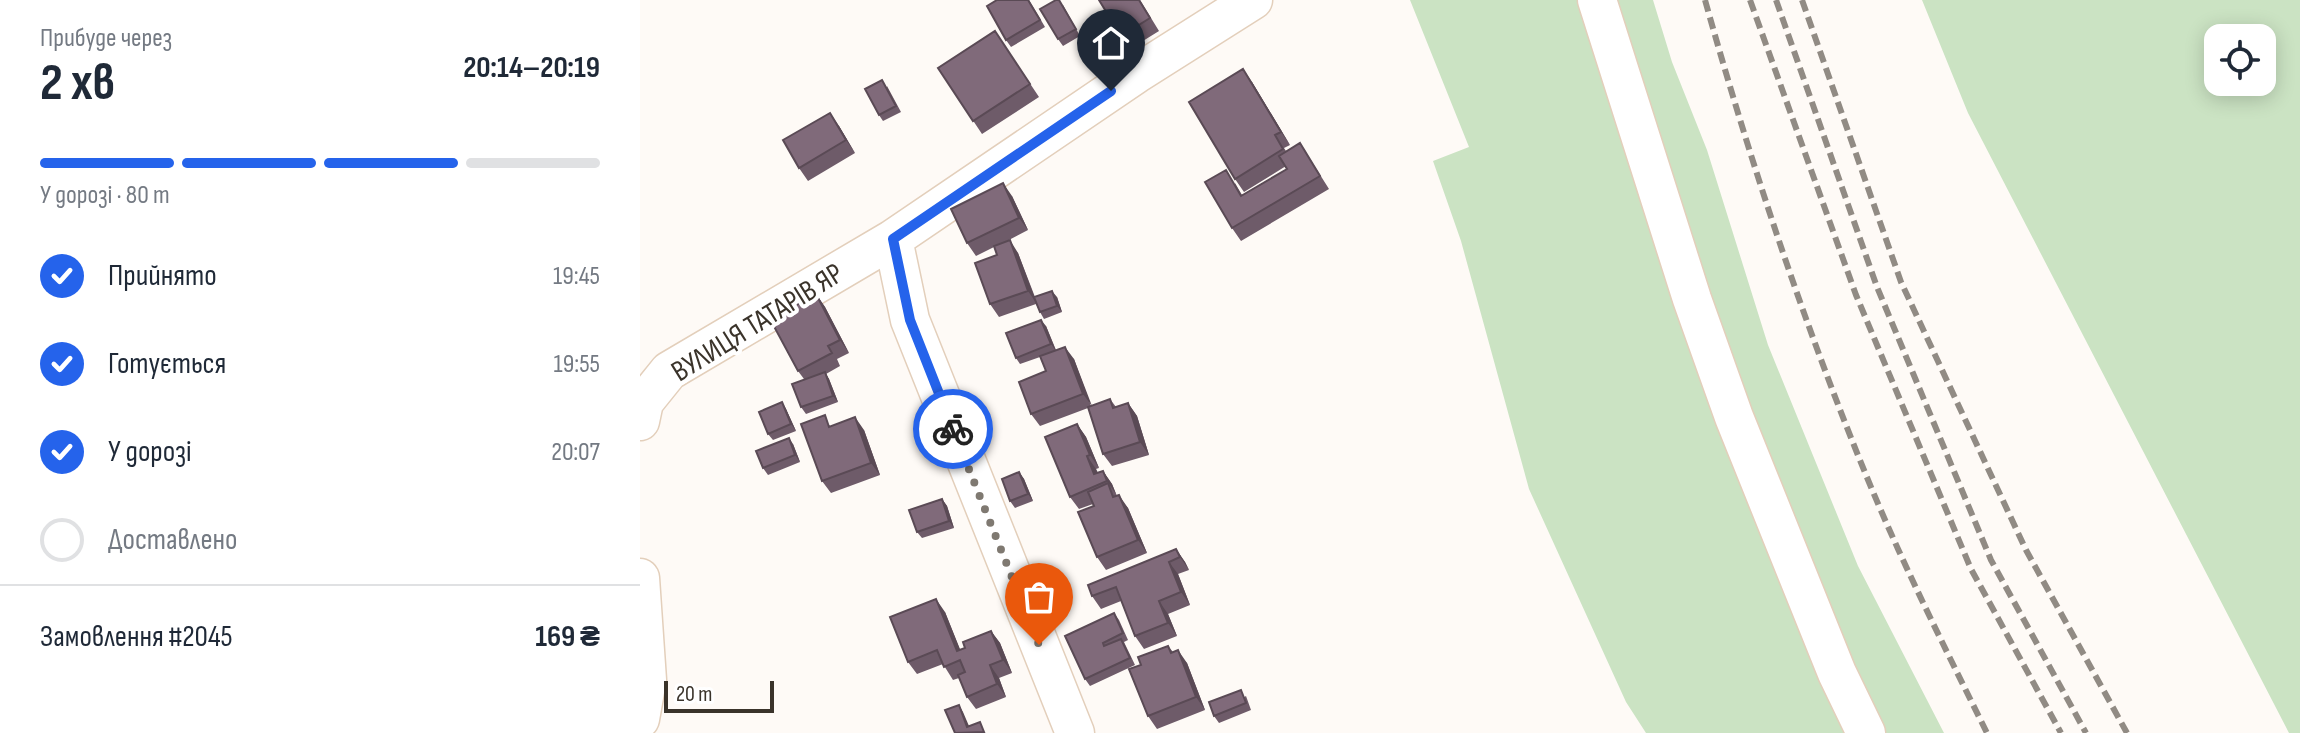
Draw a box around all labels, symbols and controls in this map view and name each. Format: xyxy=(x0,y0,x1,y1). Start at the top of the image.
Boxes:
pin xyxy=(1077,9,1145,91)
icon: home xyxy=(1089,21,1133,65)
text: Прибуде через xyxy=(40,23,172,54)
map controls xyxy=(2204,24,2276,96)
button: locate xyxy=(2204,24,2276,96)
text: 20:14–20:19 xyxy=(463,50,600,86)
text: 2 хв xyxy=(40,52,115,115)
text: У дорозі · 80 m xyxy=(40,180,170,211)
icon: check xyxy=(40,254,84,298)
street label: ВУЛИЦЯ ТАТАРІВ ЯР xyxy=(665,256,850,390)
text: Прийнято xyxy=(108,258,217,294)
text: 19:45 xyxy=(553,261,600,292)
icon: check xyxy=(40,342,84,386)
text: Готується xyxy=(108,346,226,382)
text: 19:55 xyxy=(554,349,600,380)
courier xyxy=(913,389,993,469)
icon: bike xyxy=(931,407,975,451)
icon: check xyxy=(40,430,84,474)
text: У дорозі xyxy=(108,434,192,470)
text: 20:07 xyxy=(551,437,600,468)
text: Доставлено xyxy=(108,522,238,558)
pin xyxy=(1005,563,1073,645)
icon: bag xyxy=(1017,575,1061,619)
text: Замовлення #2045 xyxy=(40,619,233,655)
text: 169 ₴ xyxy=(535,619,600,655)
scale bar xyxy=(664,677,774,713)
text: 20 m xyxy=(676,681,713,708)

